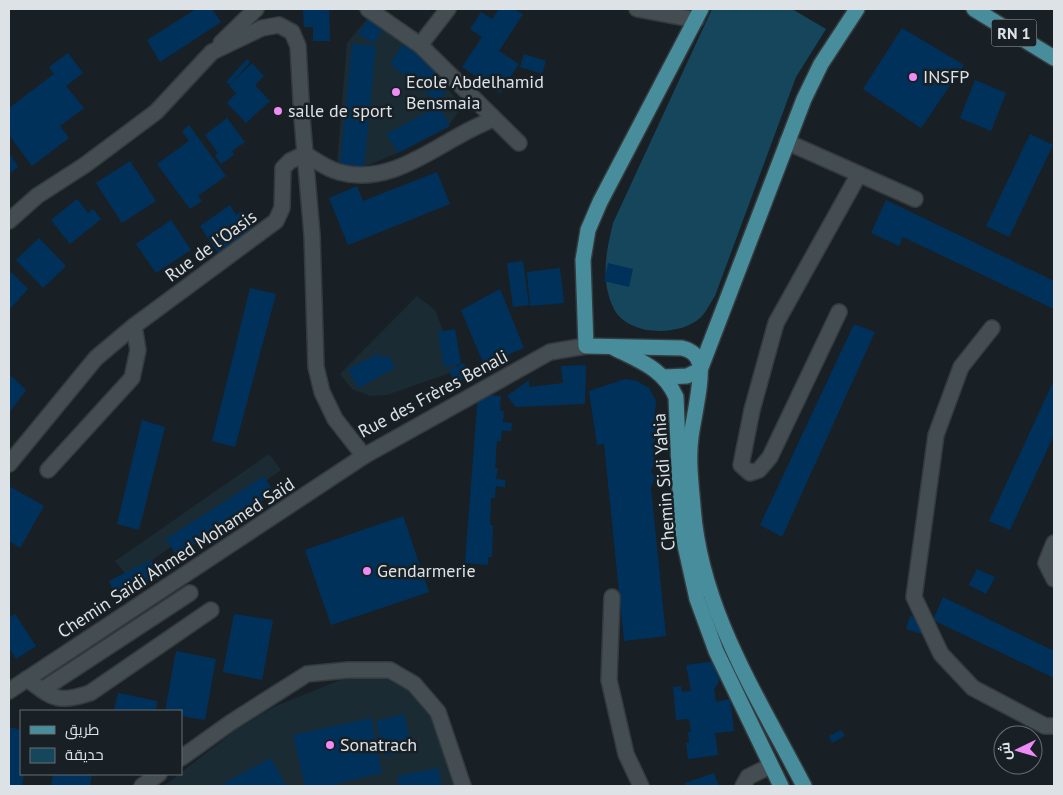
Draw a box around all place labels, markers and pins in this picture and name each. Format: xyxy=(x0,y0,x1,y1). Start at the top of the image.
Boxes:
place label: INSFP xyxy=(923,65,969,88)
place label: Ecole Abdelhamid Bensmaia xyxy=(406,70,544,114)
marker: INSFP xyxy=(907,71,919,83)
marker: Ecole Abdelhamid Bensmaia xyxy=(390,86,402,98)
place label: salle de sport xyxy=(288,99,392,122)
marker: salle de sport xyxy=(272,105,284,117)
place label: Gendarmerie xyxy=(377,559,476,582)
marker: Gendarmerie xyxy=(361,565,373,577)
place label: Sonatrach xyxy=(340,733,417,756)
marker: Sonatrach xyxy=(324,739,336,751)

